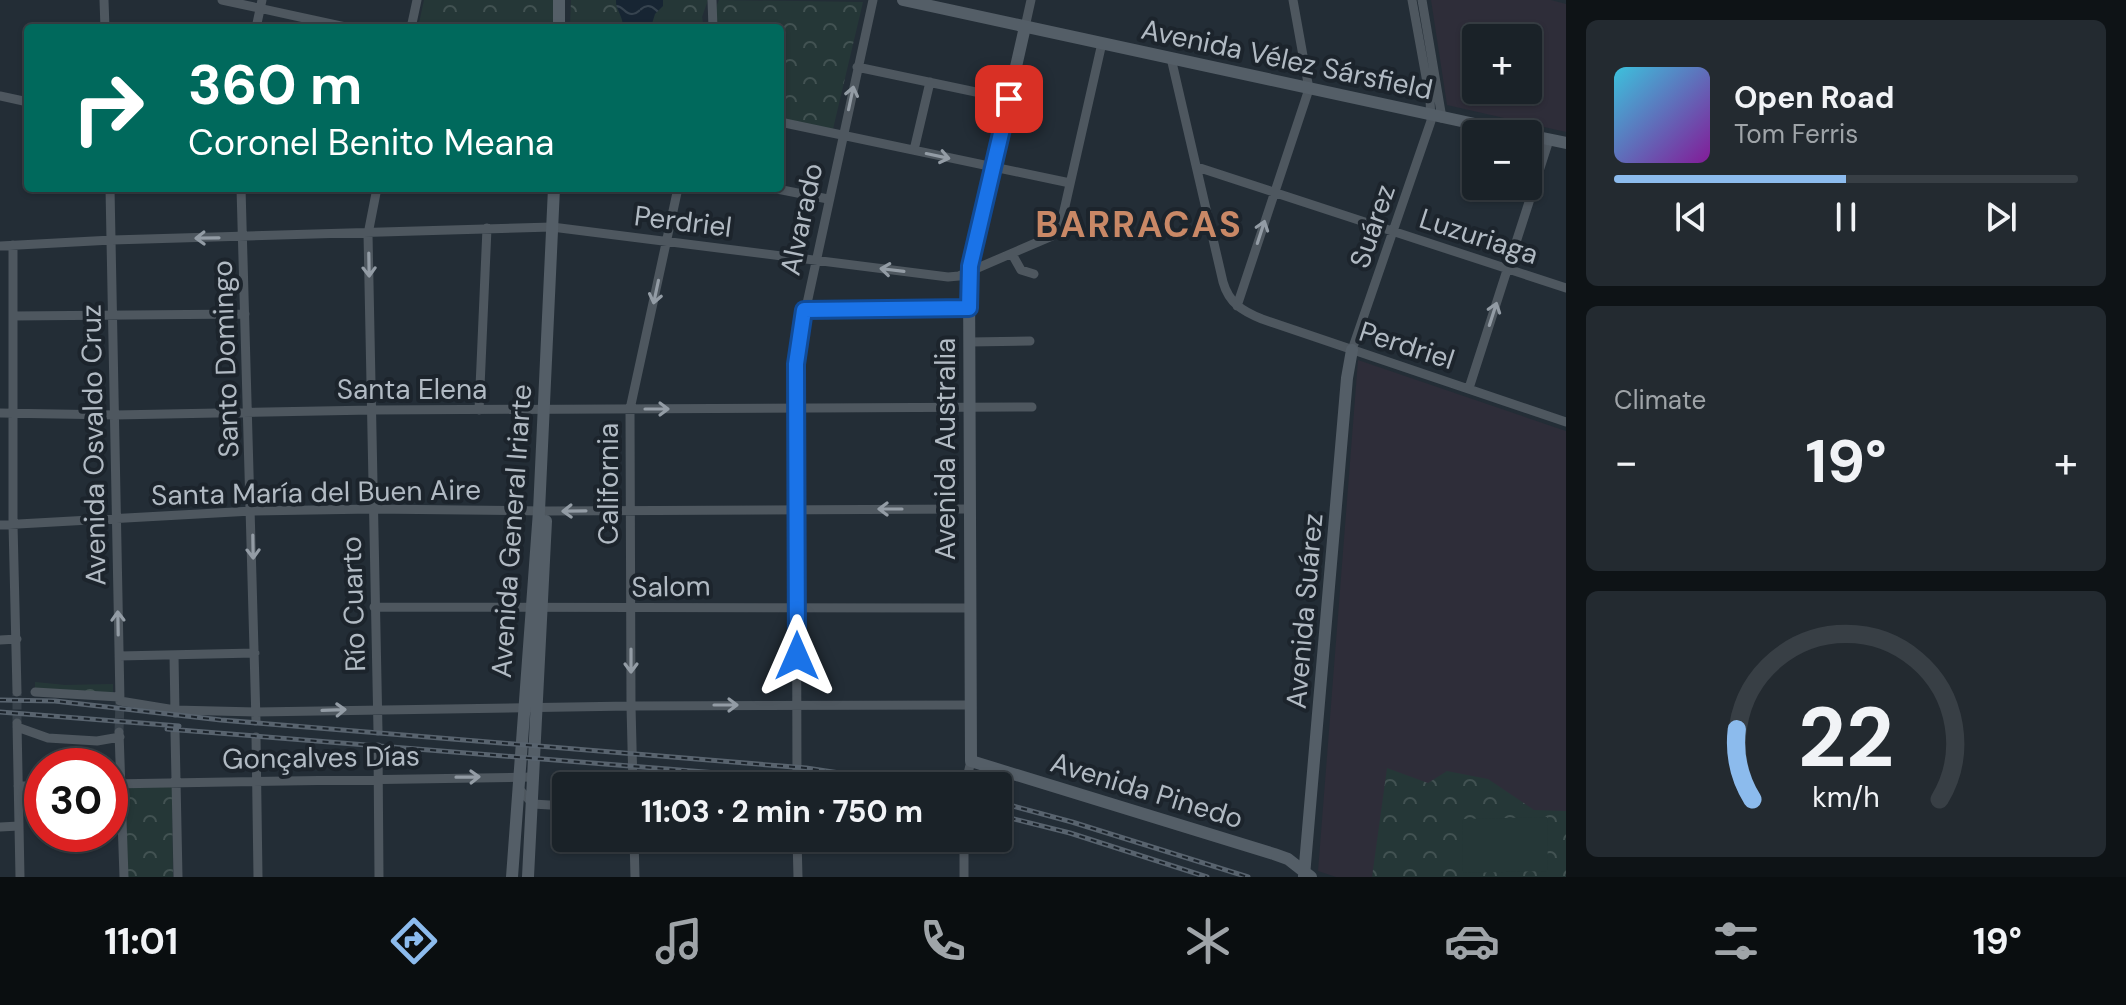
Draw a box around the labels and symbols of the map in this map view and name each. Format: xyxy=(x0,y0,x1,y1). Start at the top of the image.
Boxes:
street label: Avenida Vélez Sársfield xyxy=(1138,11,1436,108)
pin xyxy=(975,65,1043,133)
one-way arrow xyxy=(844,85,859,111)
one-way arrow xyxy=(925,149,951,164)
street label: Alvarado xyxy=(772,160,831,279)
street label: Suárez xyxy=(1341,179,1404,273)
street label: Perdriel xyxy=(632,197,734,246)
street label: Luzuriaga xyxy=(1415,200,1543,273)
district label: BARRACAS xyxy=(1035,201,1243,248)
one-way arrow xyxy=(1255,220,1270,245)
one-way arrow xyxy=(194,230,221,246)
one-way arrow xyxy=(361,251,377,278)
street label: Santo Domingo xyxy=(204,260,247,458)
one-way arrow xyxy=(880,262,905,277)
one-way arrow xyxy=(648,278,663,304)
one-way arrow xyxy=(1486,301,1501,327)
street label: Avenida Osvaldo Cruz xyxy=(73,304,114,586)
street label: Perdriel xyxy=(1355,313,1459,378)
street label: Avenida Australia xyxy=(927,338,964,560)
street label: Santa Elena xyxy=(337,371,487,408)
street label: Avenida General Iriarte xyxy=(483,383,540,679)
one-way arrow xyxy=(643,401,670,417)
street label: California xyxy=(590,423,627,545)
street label: Santa María del Buen Aire xyxy=(151,471,481,514)
one-way arrow xyxy=(877,501,904,517)
one-way arrow xyxy=(561,503,588,519)
street label: Avenida Suárez xyxy=(1278,512,1331,710)
one-way arrow xyxy=(245,533,260,560)
street label: Río Cuarto xyxy=(333,535,374,673)
street label: Salom xyxy=(631,567,711,606)
one-way arrow xyxy=(111,610,126,637)
position arrow xyxy=(755,614,839,698)
one-way arrow xyxy=(623,647,639,674)
one-way arrow xyxy=(712,697,739,713)
one-way arrow xyxy=(320,702,347,717)
street label: Gonçalves Días xyxy=(222,737,420,778)
street label: Avenida Pinedo xyxy=(1046,744,1248,837)
speed limit sign: 30 xyxy=(24,748,128,852)
one-way arrow xyxy=(454,769,481,785)

